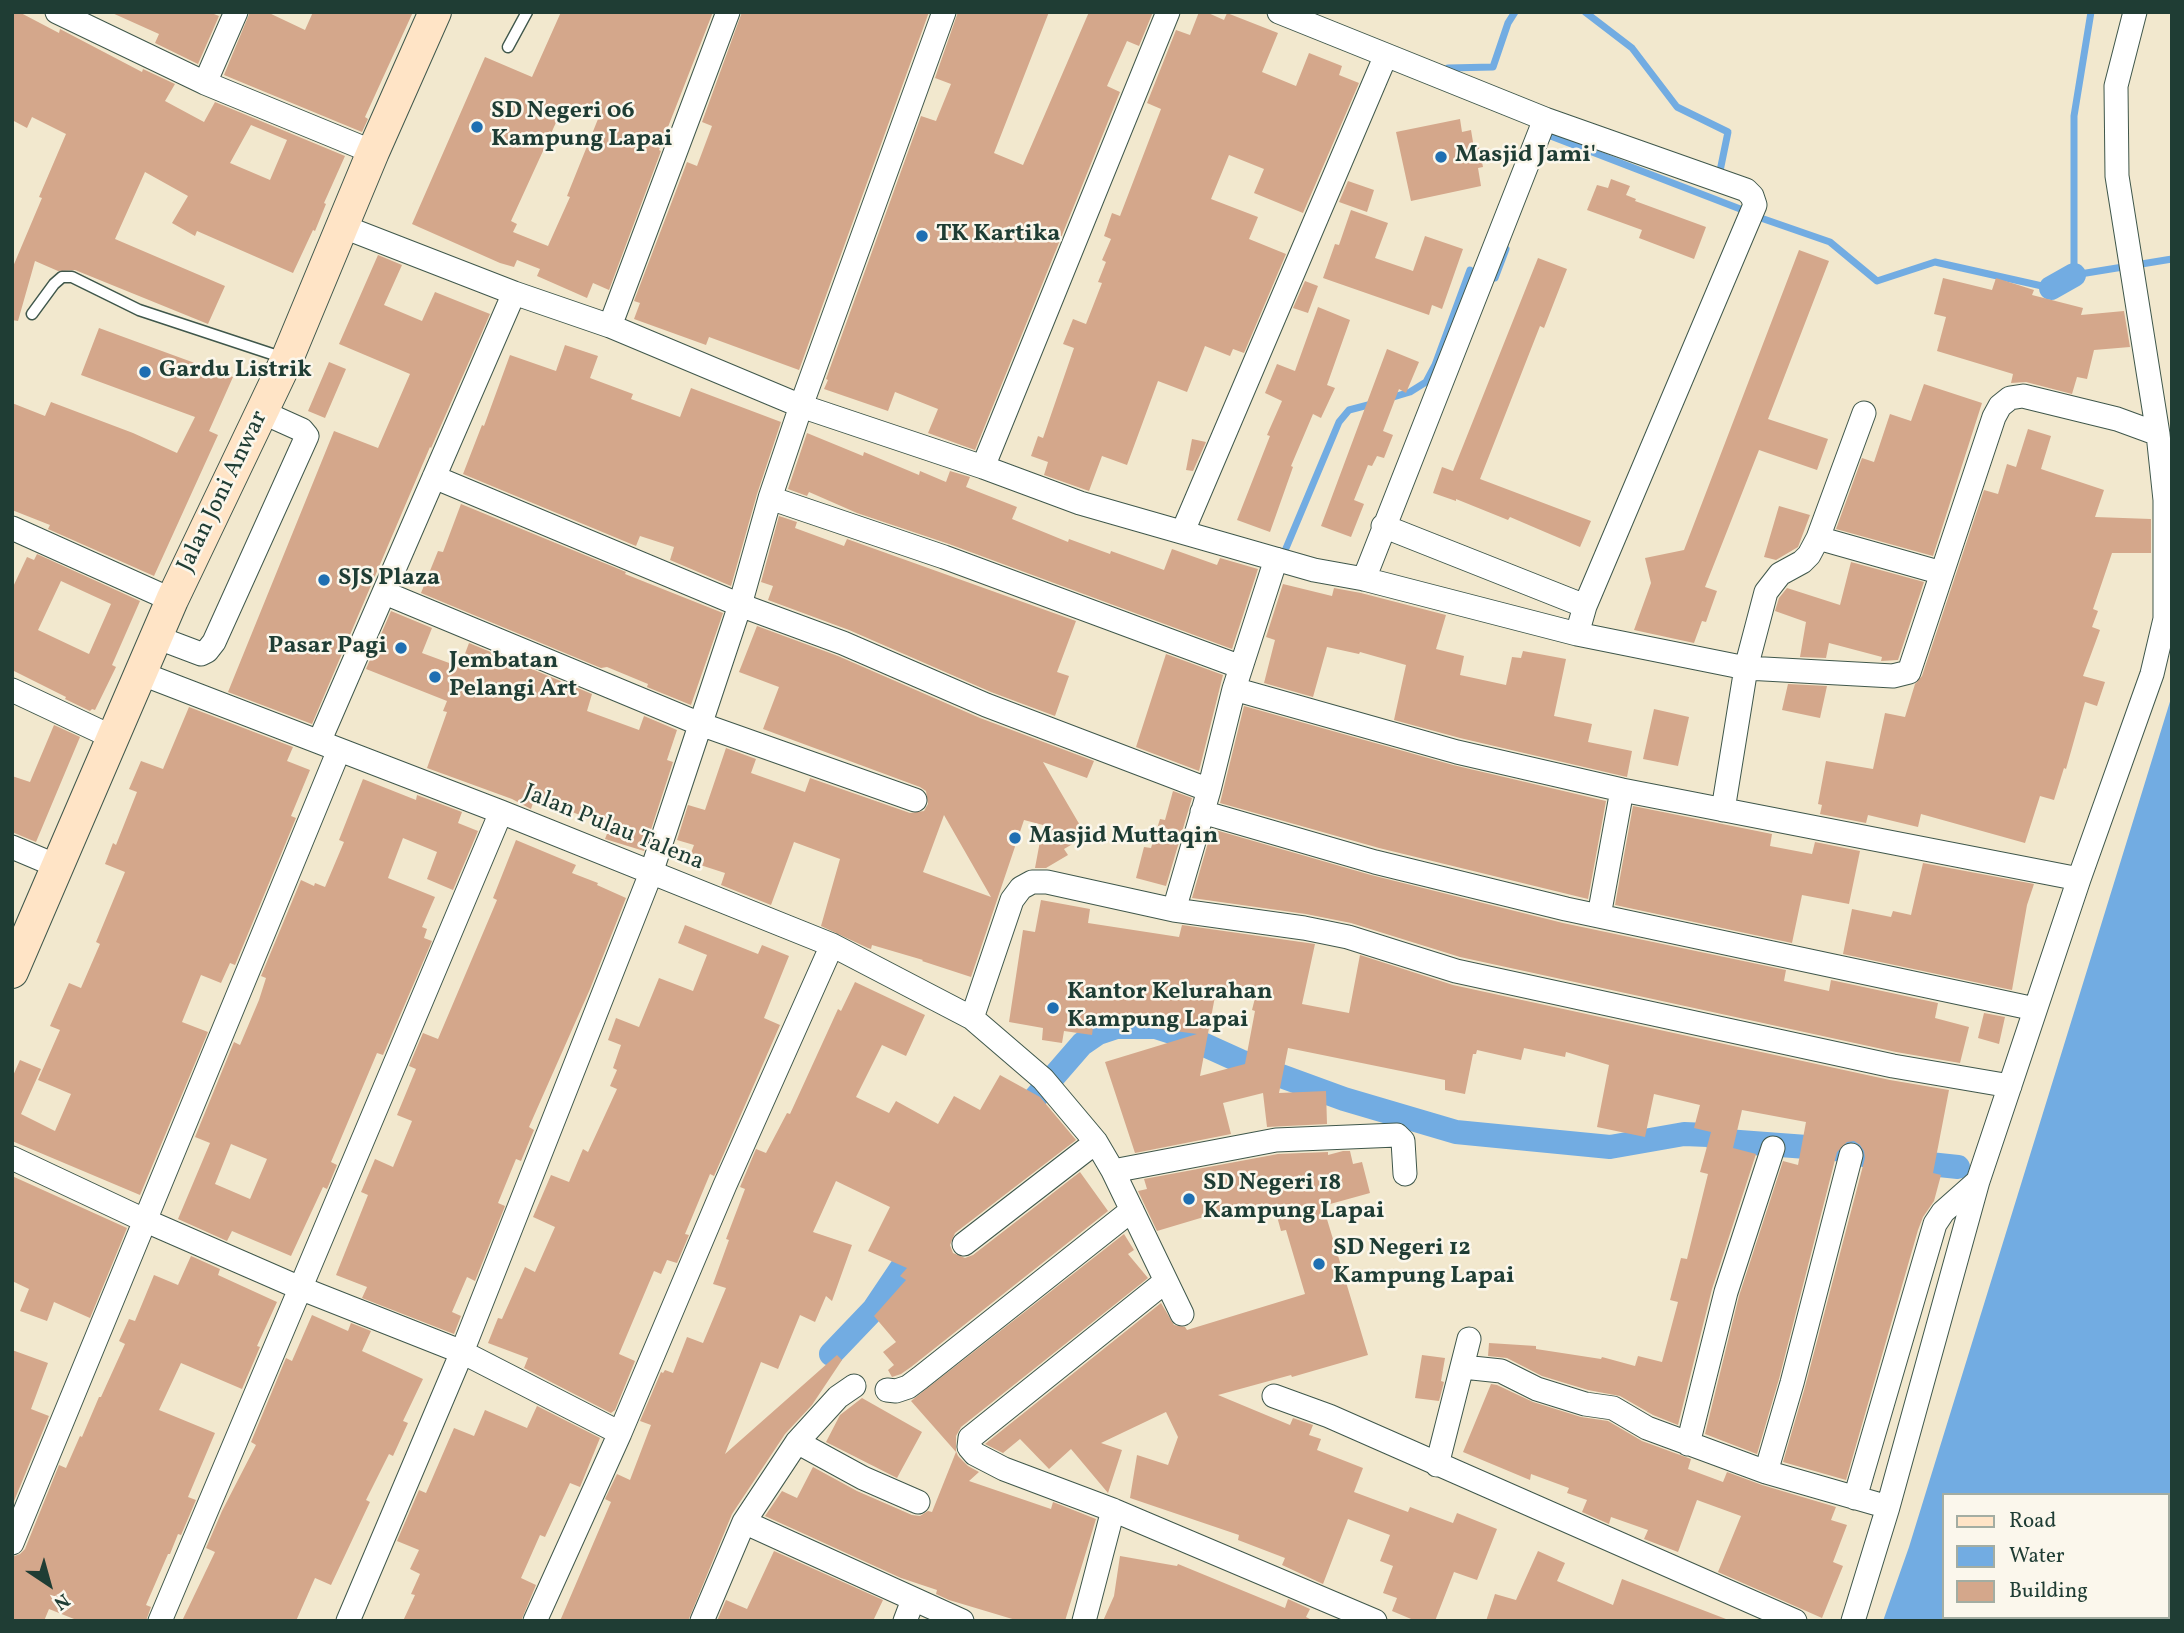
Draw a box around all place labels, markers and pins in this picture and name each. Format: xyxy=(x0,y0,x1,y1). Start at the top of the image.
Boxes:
place label: SD Negeri 06 Kampung Lapai xyxy=(491,99,673,155)
marker: SD Negeri 06 Kampung Lapai xyxy=(469,119,485,135)
place label: Masjid Jami' xyxy=(1455,143,1596,171)
marker: Masjid Jami' xyxy=(1433,149,1449,165)
place label: TK Kartika xyxy=(936,222,1060,250)
marker: TK Kartika xyxy=(914,228,930,244)
place label: Gardu Listrik xyxy=(159,358,312,386)
marker: Gardu Listrik xyxy=(137,364,153,380)
place label: SJS Plaza xyxy=(338,566,440,594)
marker: SJS Plaza xyxy=(316,572,332,588)
place label: Pasar Pagi xyxy=(268,634,387,662)
marker: Pasar Pagi xyxy=(393,640,409,656)
place label: Jembatan Pelangi Art xyxy=(449,649,577,705)
marker: Jembatan Pelangi Art xyxy=(427,669,443,685)
place label: Masjid Muttaqin xyxy=(1029,824,1218,852)
marker: Masjid Muttaqin xyxy=(1007,830,1023,846)
place label: Kantor Kelurahan Kampung Lapai xyxy=(1067,980,1272,1036)
marker: Kantor Kelurahan Kampung Lapai xyxy=(1045,1000,1061,1016)
place label: SD Negeri 18 Kampung Lapai xyxy=(1203,1171,1385,1227)
marker: SD Negeri 18 Kampung Lapai xyxy=(1181,1191,1197,1207)
place label: SD Negeri 12 Kampung Lapai xyxy=(1333,1236,1515,1292)
marker: SD Negeri 12 Kampung Lapai xyxy=(1311,1256,1327,1272)

